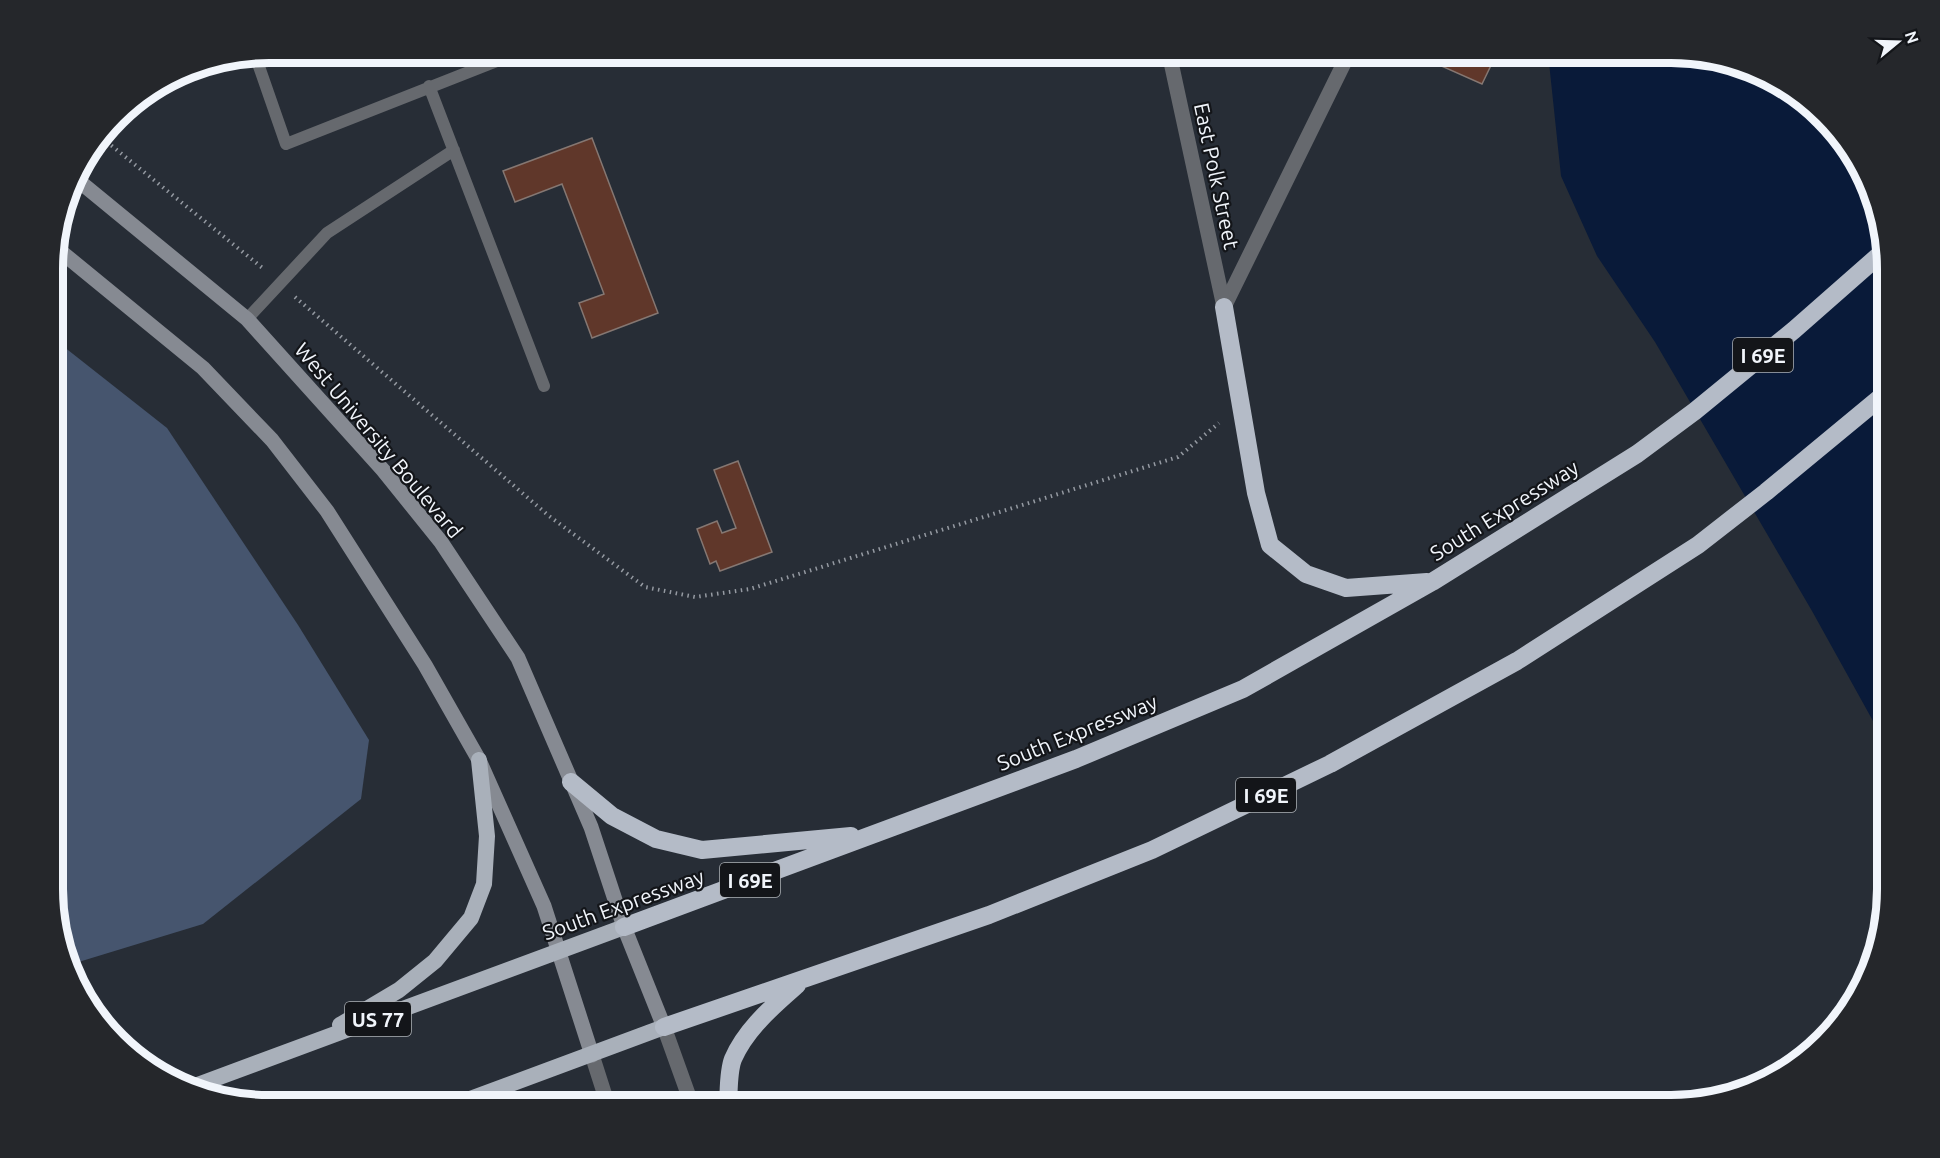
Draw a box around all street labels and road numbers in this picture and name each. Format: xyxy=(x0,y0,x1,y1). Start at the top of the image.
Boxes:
street label: East Polk Street xyxy=(1190,101,1244,251)
street label: West University Boulevard xyxy=(290,338,468,542)
road number: I 69E xyxy=(1733,338,1793,372)
street label: South Expressway xyxy=(1425,455,1583,565)
street label: South Expressway xyxy=(994,689,1160,775)
road number: I 69E xyxy=(1236,778,1296,812)
road number: I 69E xyxy=(720,863,780,897)
street label: South Expressway xyxy=(539,864,707,944)
road number: US 77 xyxy=(345,1002,411,1036)

